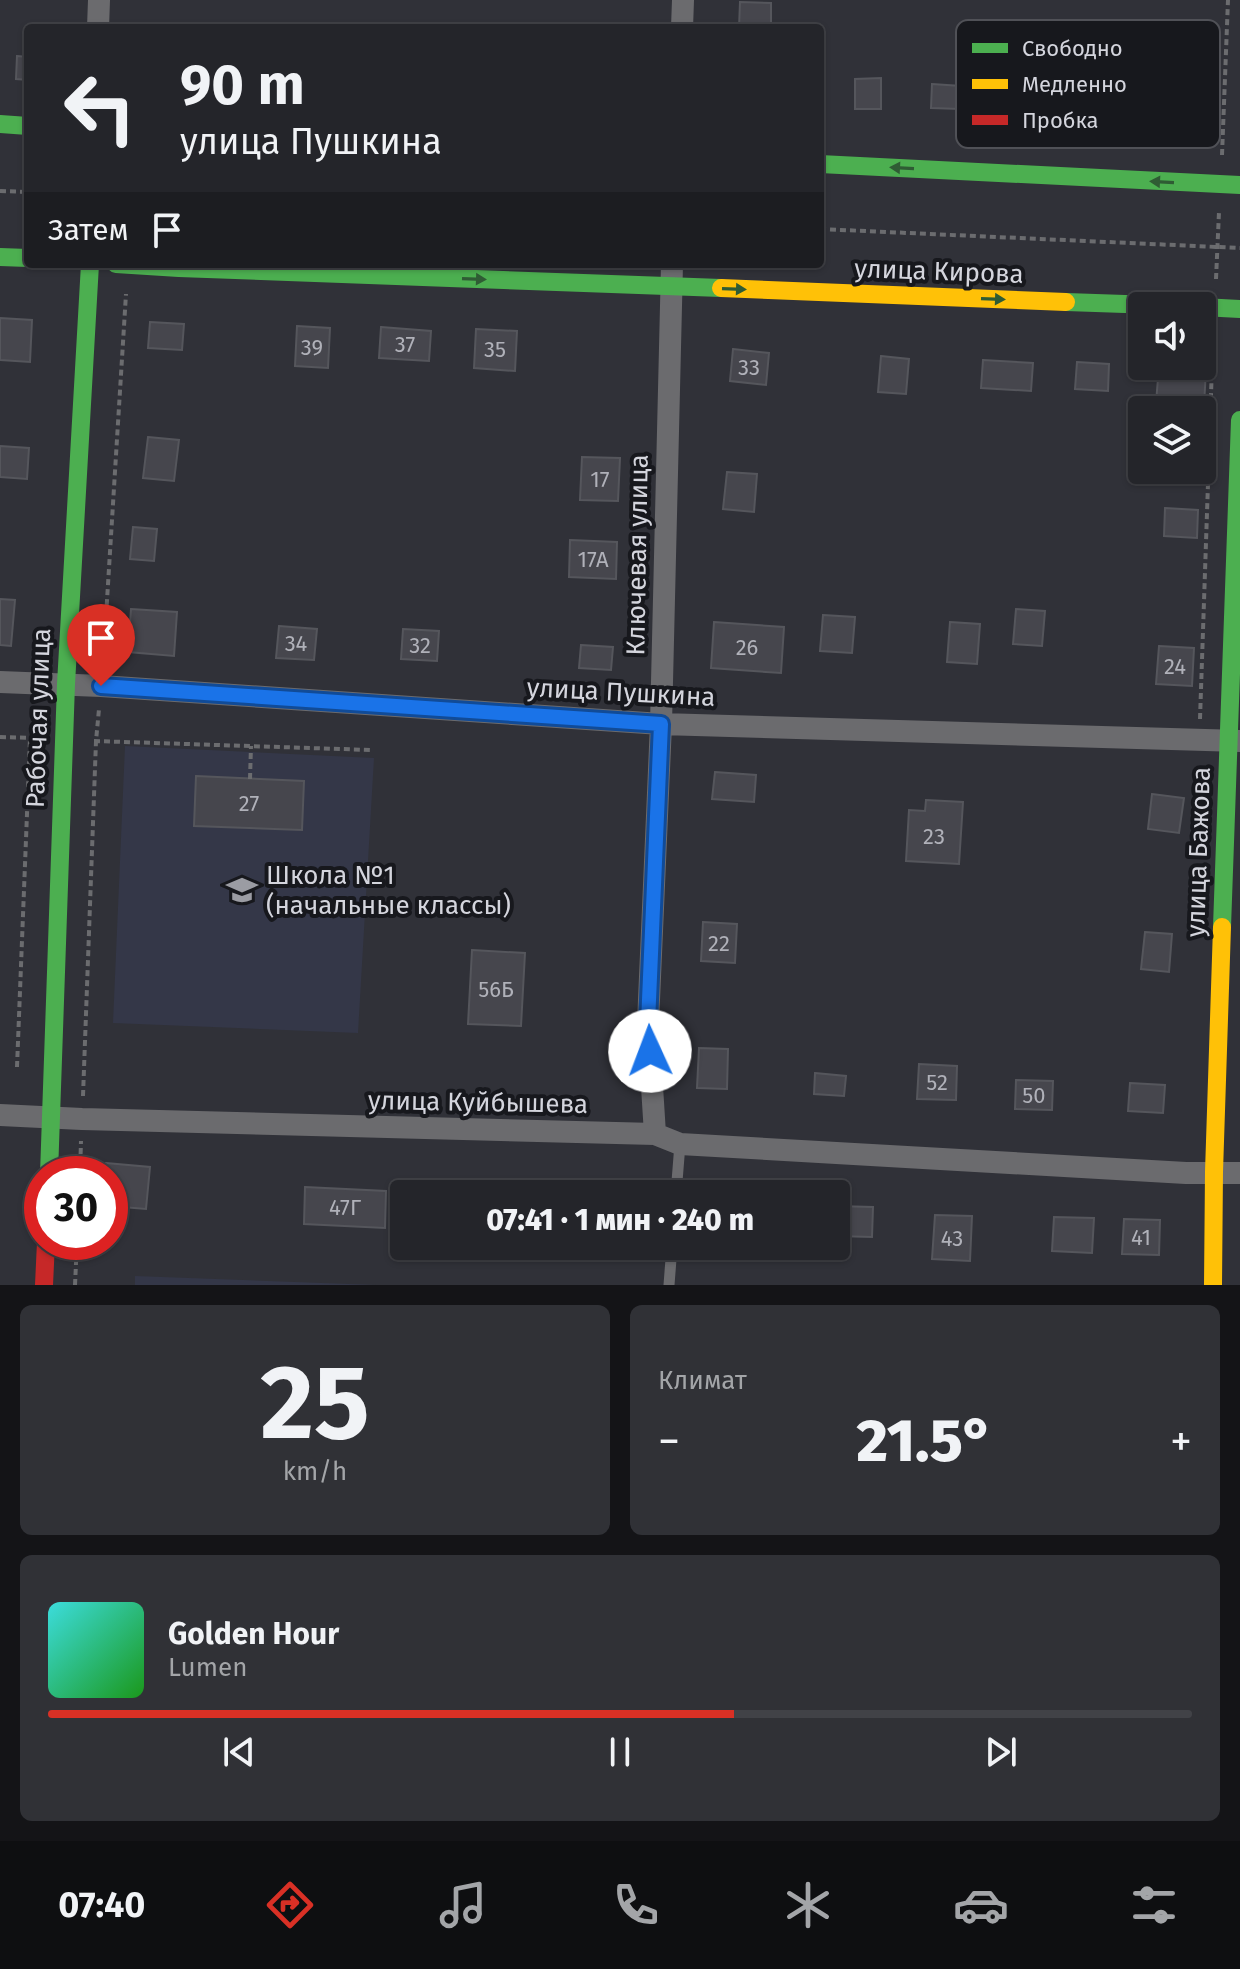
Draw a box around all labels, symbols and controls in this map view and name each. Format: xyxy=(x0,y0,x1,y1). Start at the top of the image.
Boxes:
legend xyxy=(956,20,1220,148)
text: Свободно xyxy=(1022,35,1123,62)
text: 90 m xyxy=(180,52,305,119)
icon: left xyxy=(48,56,152,160)
text: Медленно xyxy=(1022,71,1127,98)
text: Пробка xyxy=(1022,107,1099,134)
text: улица Пушкина xyxy=(180,120,442,164)
one-way arrow xyxy=(889,162,914,175)
one-way arrow xyxy=(1149,175,1174,188)
icon: arrive xyxy=(145,208,189,252)
text: Затем xyxy=(48,212,129,248)
street label: улица Кирова xyxy=(854,253,1024,290)
one-way arrow xyxy=(462,273,487,286)
one-way arrow xyxy=(721,282,747,295)
one-way arrow xyxy=(981,292,1006,305)
map controls xyxy=(1128,292,1216,484)
button: sound xyxy=(1128,292,1216,380)
house number: 37 xyxy=(395,331,416,358)
house number: 39 xyxy=(301,334,323,361)
house number: 35 xyxy=(484,336,506,363)
house number: 33 xyxy=(738,354,760,381)
button: layers xyxy=(1128,396,1216,484)
street label: Ключевая улица xyxy=(620,454,655,656)
house number: 17 xyxy=(590,466,610,493)
house number: 17А xyxy=(577,546,609,573)
pin xyxy=(67,604,135,686)
icon: arrive xyxy=(79,616,123,660)
street label: Рабочая улица xyxy=(20,627,57,809)
house number: 34 xyxy=(285,630,308,657)
house number: 32 xyxy=(409,632,431,659)
house number: 26 xyxy=(736,634,758,661)
house number: 24 xyxy=(1164,653,1186,680)
street label: улица Пушкина xyxy=(526,672,716,713)
street label: улица Бажова xyxy=(1180,766,1217,938)
house number: 27 xyxy=(239,790,259,817)
house number: 23 xyxy=(923,823,945,850)
place label: Школа №1 (начальные классы) xyxy=(266,860,511,921)
school or university icon: Школа №1 (начальные классы) xyxy=(225,873,259,907)
house number: 22 xyxy=(708,930,730,957)
house number: 56Б xyxy=(478,976,514,1003)
position arrow xyxy=(608,1009,692,1093)
house number: 52 xyxy=(926,1069,948,1096)
house number: 50 xyxy=(1022,1082,1046,1109)
street label: улица Куйбышева xyxy=(368,1085,588,1120)
speed limit sign: 30 xyxy=(24,1156,128,1260)
house number: 47Г xyxy=(329,1194,361,1221)
text: 07:41 · 1 мин · 240 m xyxy=(486,1202,754,1238)
house number: 41 xyxy=(1131,1224,1151,1251)
house number: 43 xyxy=(941,1225,963,1252)
text: 25 xyxy=(260,1341,370,1466)
text: Климат xyxy=(658,1365,747,1396)
text: 21.5° xyxy=(857,1405,993,1477)
text: − xyxy=(658,1415,680,1468)
text: + xyxy=(1170,1415,1192,1468)
text: km/h xyxy=(283,1456,347,1487)
text: Golden Hour xyxy=(168,1616,339,1652)
text: Lumen xyxy=(168,1652,247,1683)
icon: previous xyxy=(217,1730,261,1774)
icon: pause xyxy=(598,1730,642,1774)
icon: next xyxy=(979,1730,1023,1774)
icon: directions xyxy=(262,1877,318,1933)
icon: music xyxy=(435,1877,491,1933)
icon: phone xyxy=(608,1877,664,1933)
icon: climate xyxy=(780,1877,836,1933)
icon: car xyxy=(953,1877,1009,1933)
icon: filters xyxy=(1126,1877,1182,1933)
text: 07:40 xyxy=(58,1883,145,1927)

